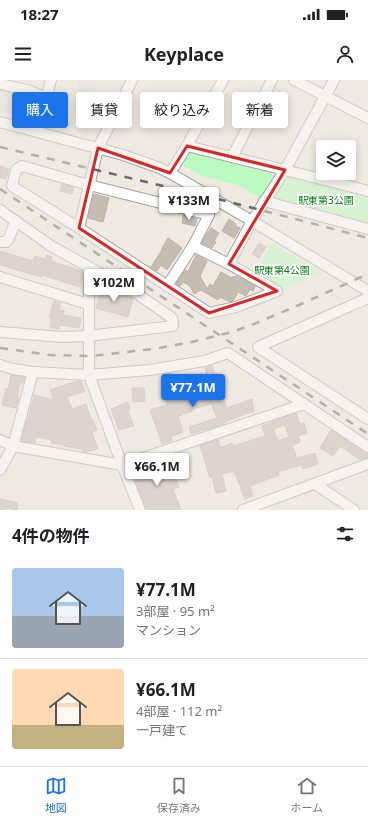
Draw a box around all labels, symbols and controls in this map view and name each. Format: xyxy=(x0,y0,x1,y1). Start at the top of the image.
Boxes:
text: 18:27 xyxy=(20,4,59,24)
text: Keyplace xyxy=(144,42,224,66)
icon: menu xyxy=(12,43,34,65)
icon: person xyxy=(334,43,356,65)
chip: 購入 xyxy=(12,92,68,128)
chip: 賃貸 xyxy=(76,92,132,128)
chip: 絞り込み xyxy=(140,92,224,128)
chip: 新着 xyxy=(232,92,288,128)
map controls xyxy=(316,140,356,180)
button: layers xyxy=(316,140,356,180)
pin: ¥133M xyxy=(161,187,217,221)
text: ¥133M xyxy=(168,191,210,209)
park label: 駅東第3公園 xyxy=(298,193,354,207)
park label: 駅東第4公園 xyxy=(254,263,310,277)
pin: ¥102M xyxy=(86,269,142,303)
text: ¥102M xyxy=(93,273,135,291)
pin: ¥77.1M xyxy=(160,374,226,408)
text: ¥77.1M xyxy=(170,378,216,396)
pin: ¥66.1M xyxy=(124,453,190,487)
text: ¥66.1M xyxy=(134,457,180,475)
icon: filters xyxy=(334,523,356,545)
text: 4件の物件 xyxy=(12,524,90,547)
text: ¥77.1M xyxy=(136,578,196,601)
icon: home xyxy=(44,584,92,632)
text: 3部屋 · 95 m² xyxy=(136,602,215,620)
text: マンション xyxy=(136,621,201,639)
text: ¥66.1M xyxy=(136,678,196,701)
icon: home xyxy=(44,685,92,733)
text: 4部屋 · 112 m² xyxy=(136,702,222,720)
text: 一戸建て xyxy=(136,721,188,739)
tab: 地図 xyxy=(45,775,67,815)
tab: 保存済み xyxy=(157,775,201,815)
tab: ホーム xyxy=(290,775,323,815)

